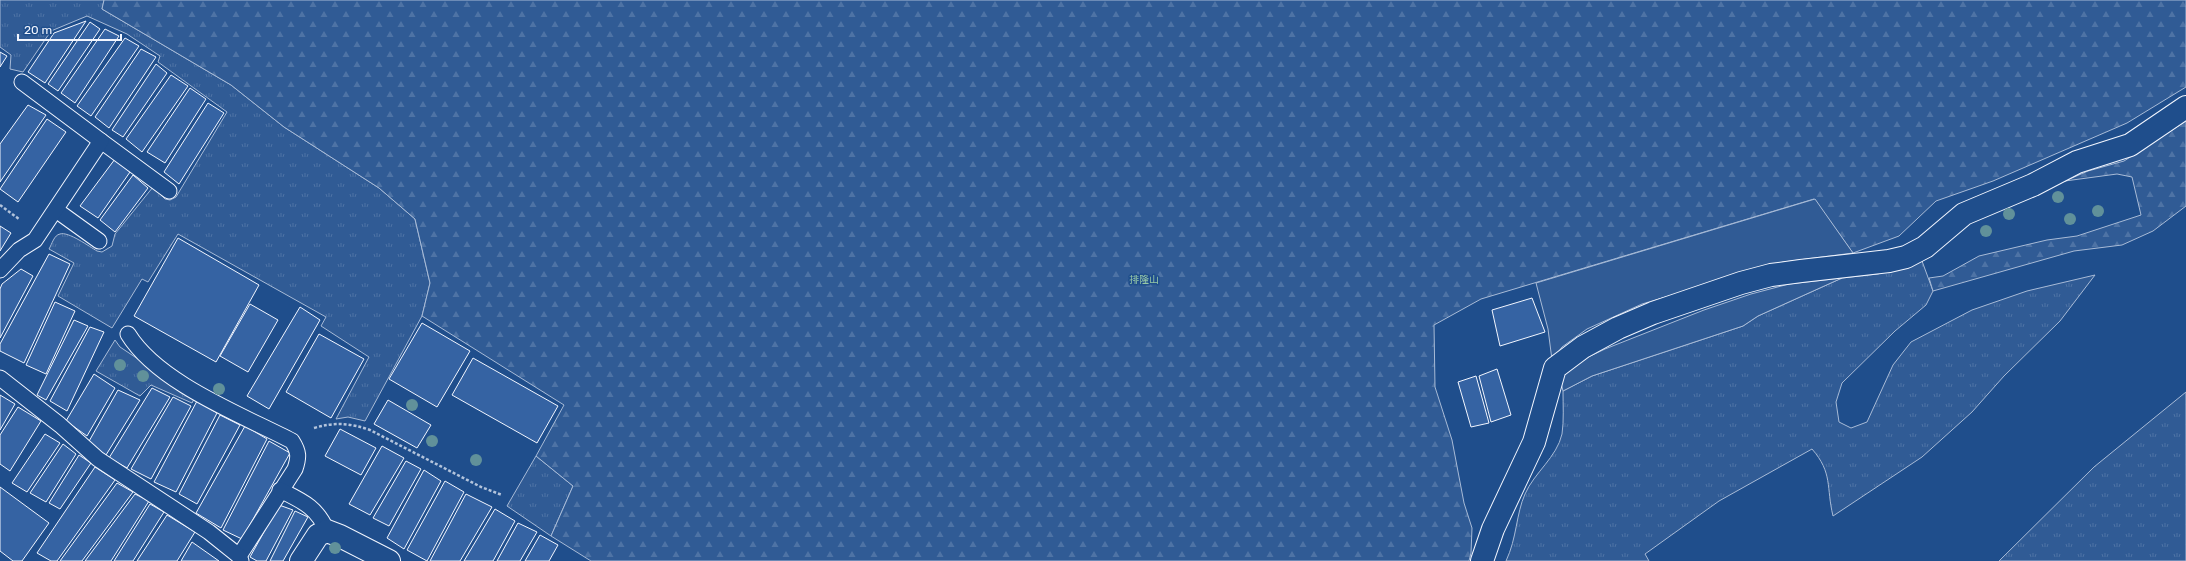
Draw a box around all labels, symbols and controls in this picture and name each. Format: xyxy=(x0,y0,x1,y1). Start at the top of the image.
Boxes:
scale bar xyxy=(18,16,121,42)
text: 20 m xyxy=(24,23,52,37)
park label: 排隆山 xyxy=(1129,274,1159,286)

